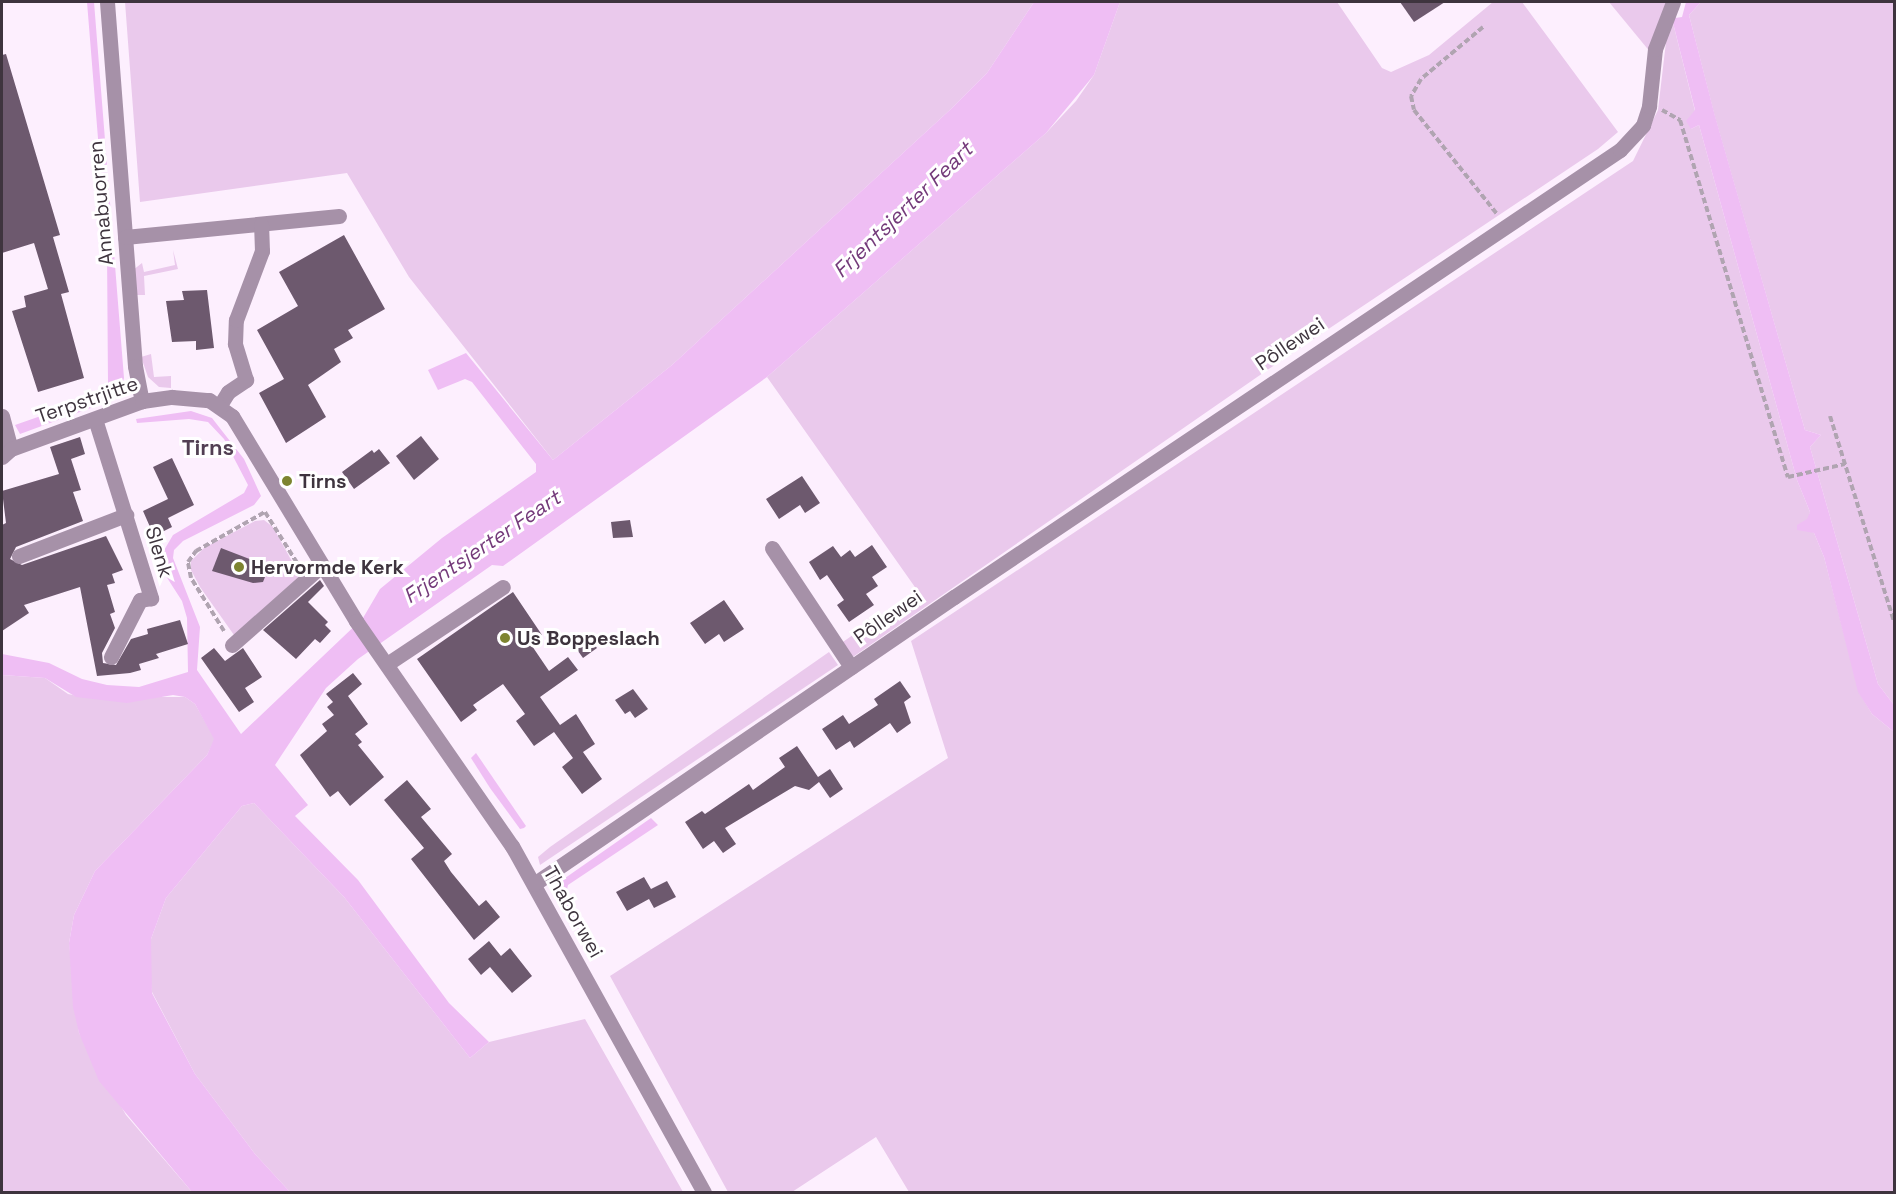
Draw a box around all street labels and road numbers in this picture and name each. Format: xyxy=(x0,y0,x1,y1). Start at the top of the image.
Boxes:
street label: Annabuorren xyxy=(84,140,118,266)
street label: Pôllewei xyxy=(1251,312,1329,376)
street label: Terpstrjitte xyxy=(33,371,141,429)
street label: Slenk xyxy=(140,524,178,580)
street label: Pôllewei xyxy=(849,585,927,649)
street label: Thaborwei xyxy=(538,862,608,962)

